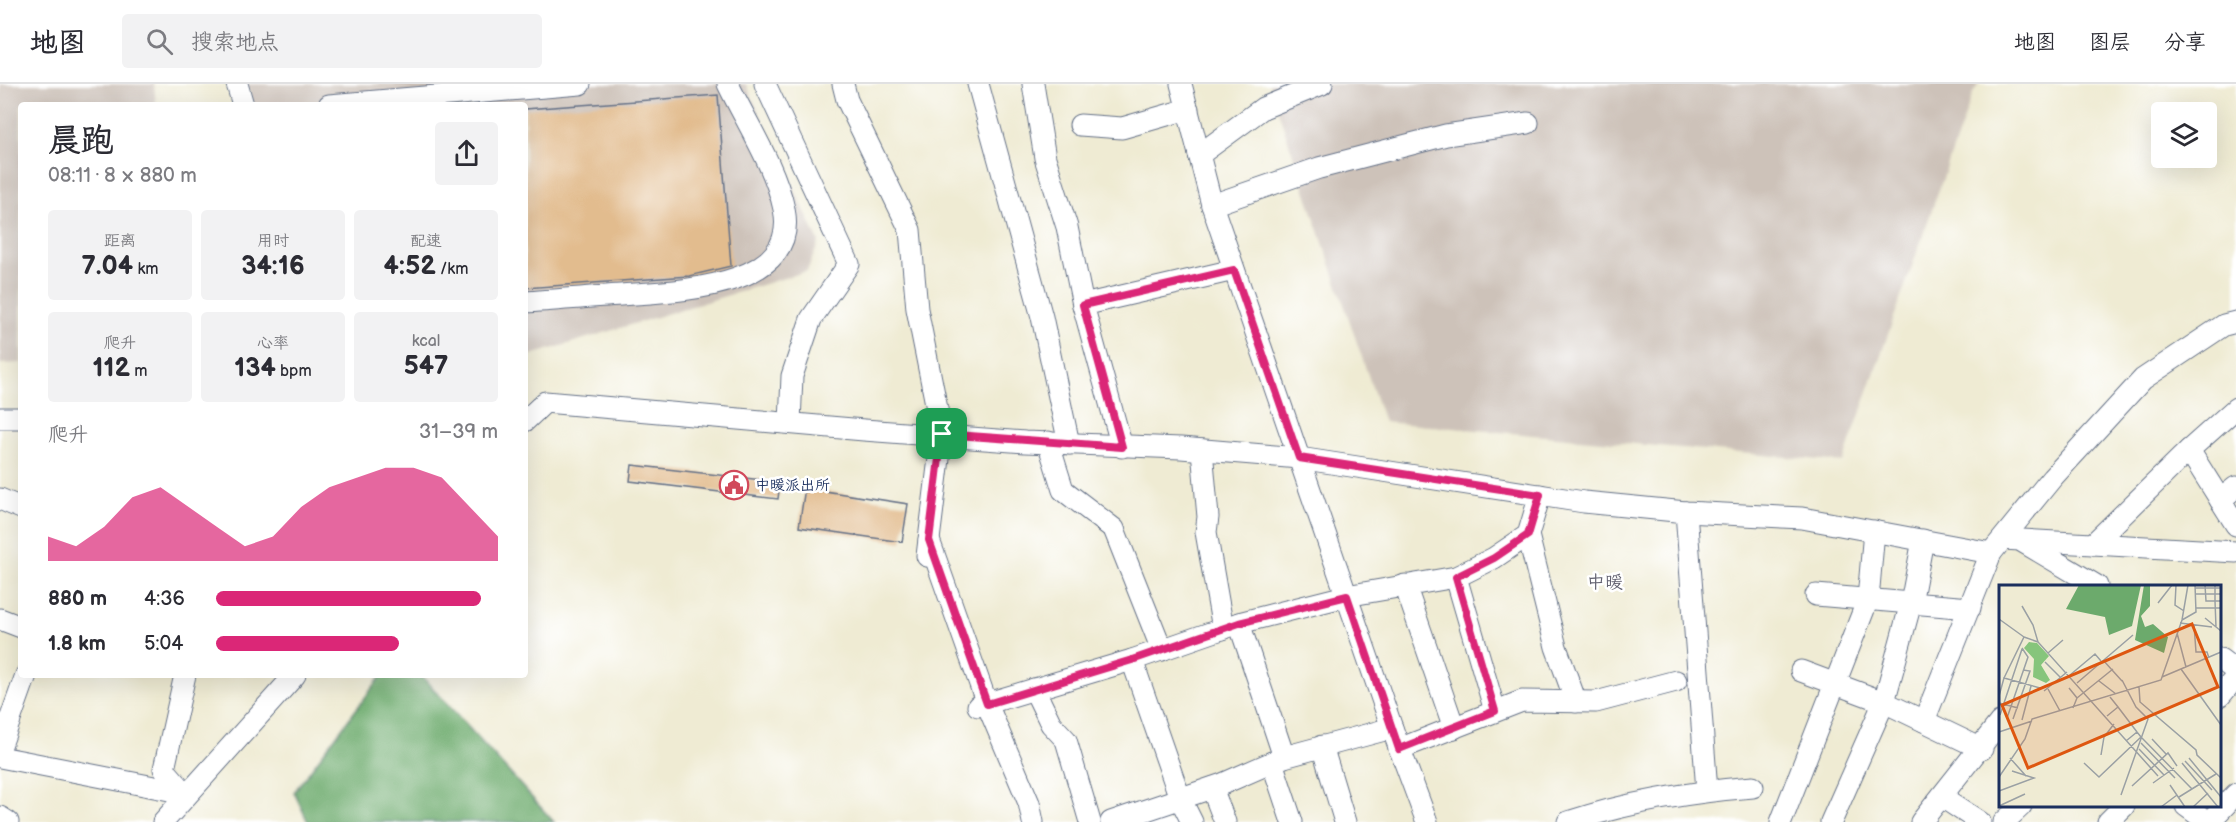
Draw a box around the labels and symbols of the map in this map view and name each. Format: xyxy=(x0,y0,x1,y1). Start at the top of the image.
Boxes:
pin xyxy=(916,408,967,459)
public building icon: 中暖派出所 xyxy=(718,469,750,501)
place label: 中暖派出所 xyxy=(755,476,830,495)
district label: 中暖 xyxy=(1587,572,1623,593)
inset map xyxy=(1999,585,2221,807)

